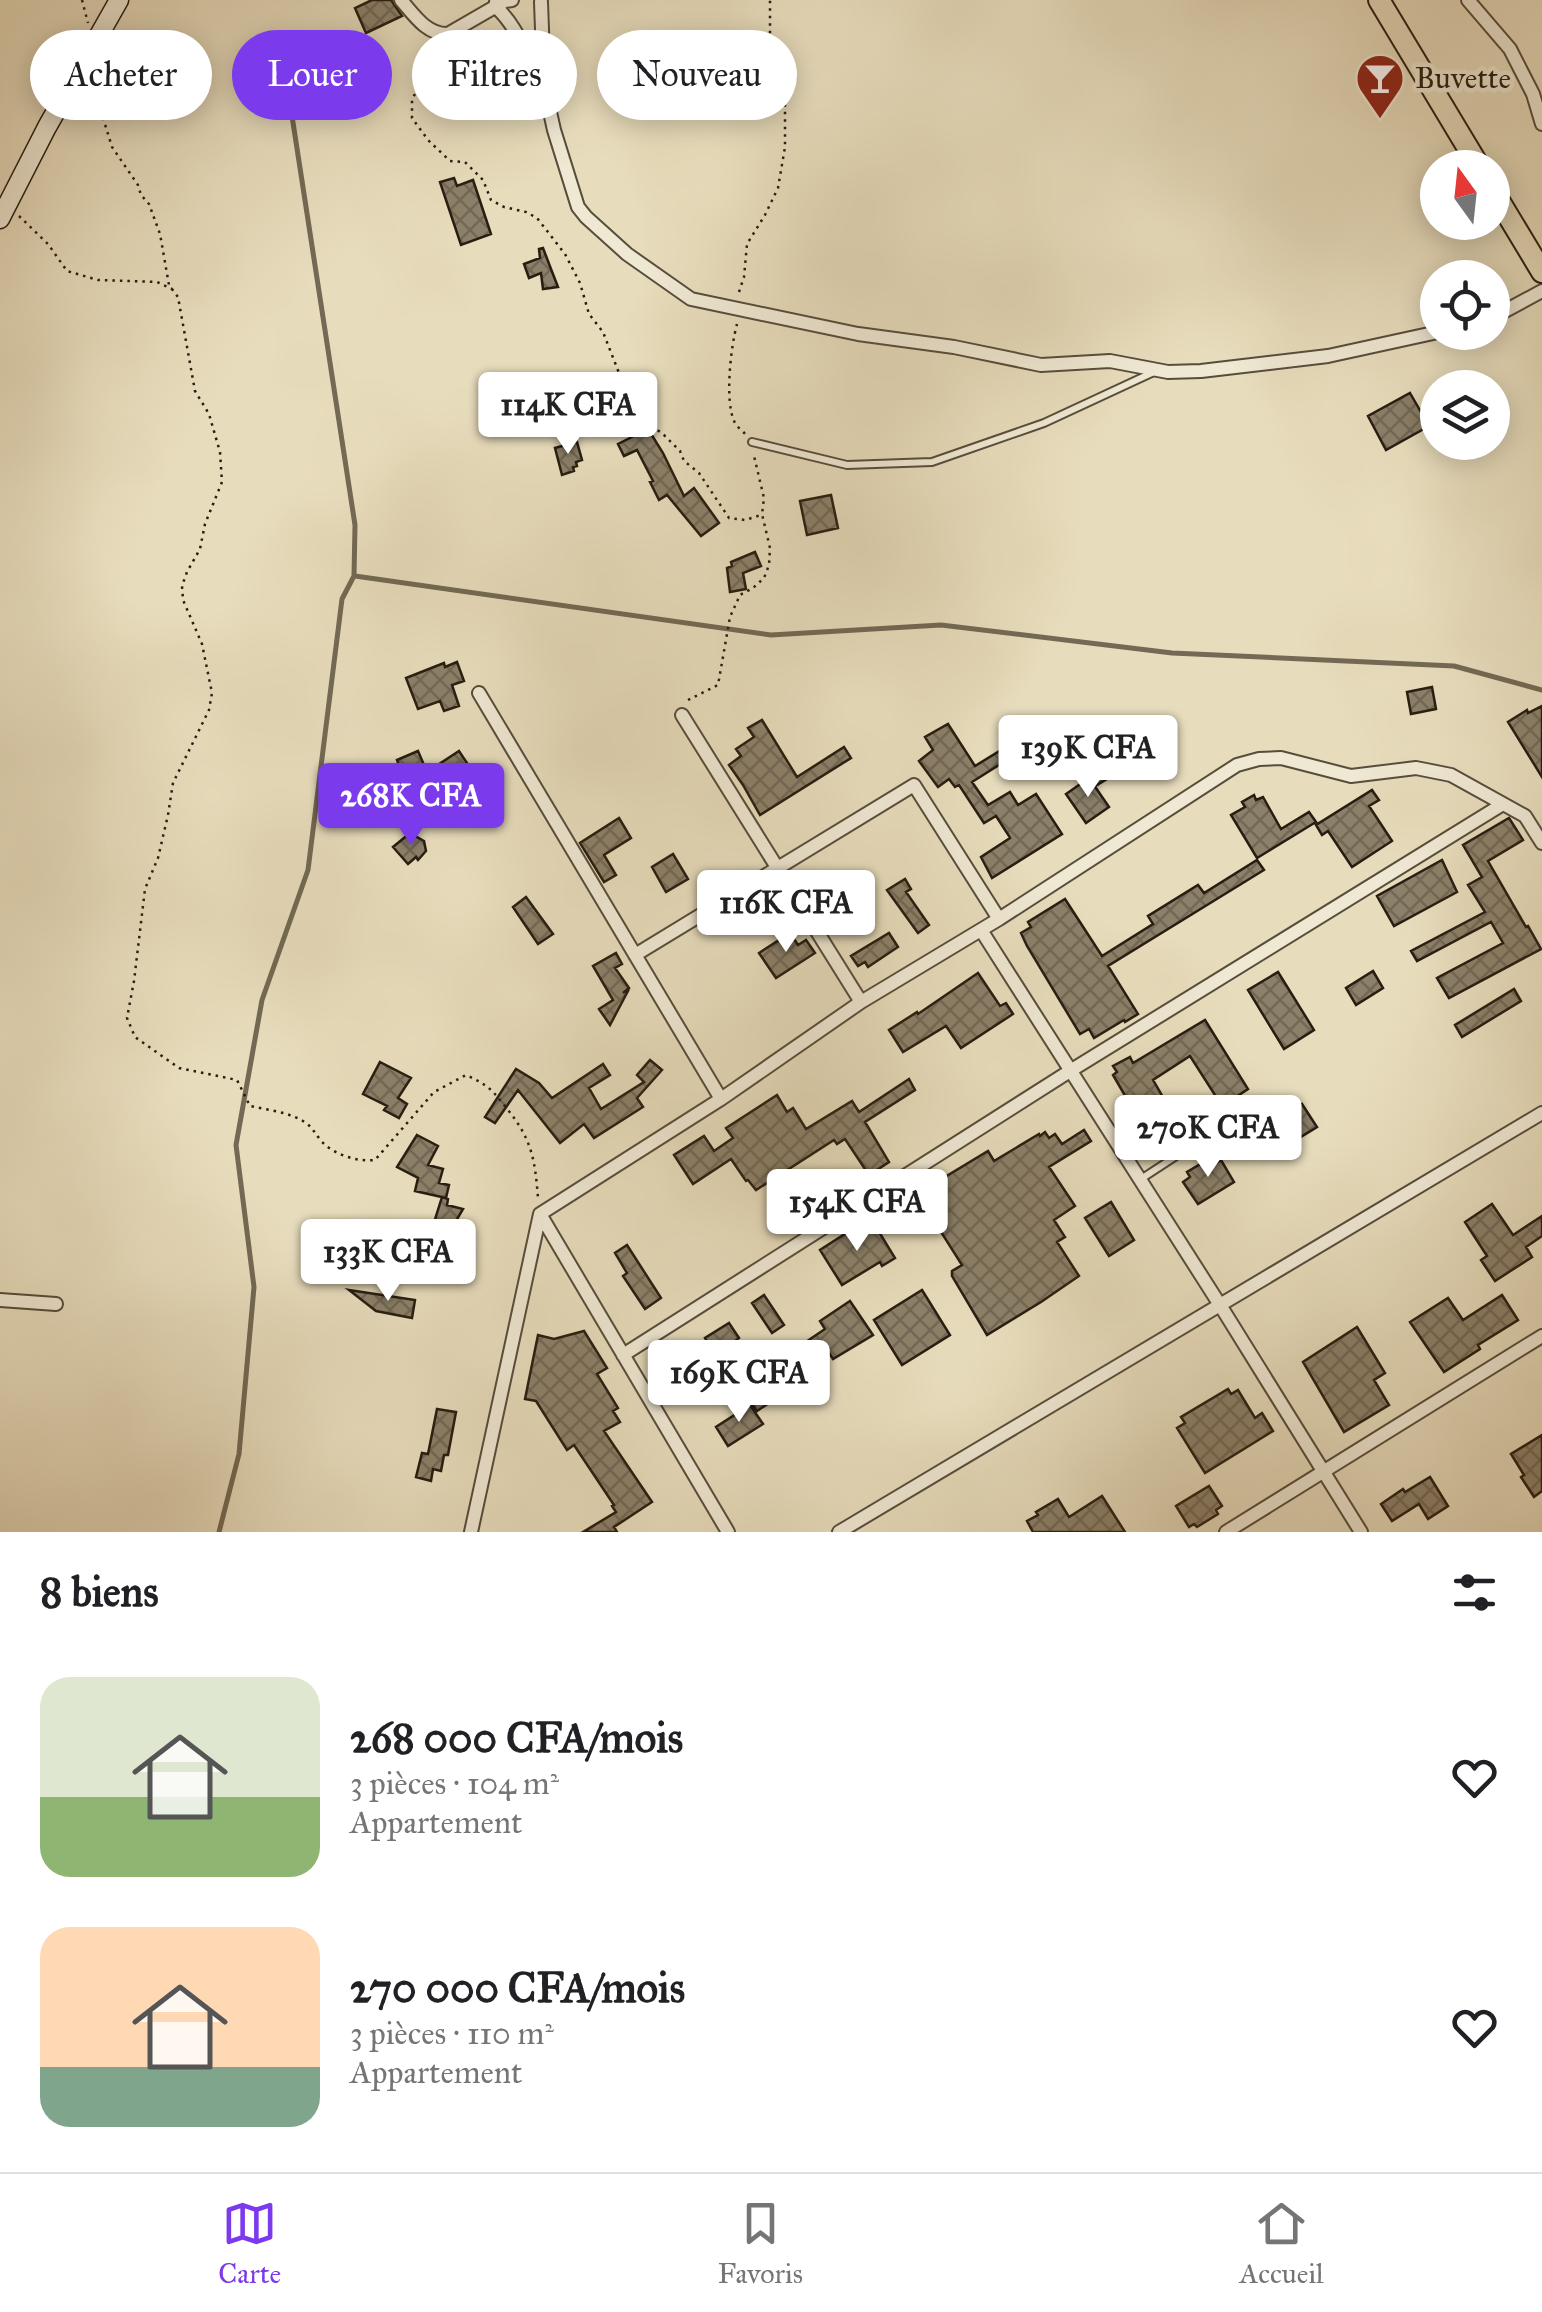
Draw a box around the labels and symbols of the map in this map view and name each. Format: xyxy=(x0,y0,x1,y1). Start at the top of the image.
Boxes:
bar icon: Buvette xyxy=(1354,52,1406,120)
place label: Buvette xyxy=(1415,60,1511,96)
north arrow xyxy=(1420,150,1510,240)
pin: 114K CFA xyxy=(465,372,671,457)
pin: 139K CFA xyxy=(985,715,1191,800)
pin: 268K CFA xyxy=(308,763,514,848)
pin: 116K CFA xyxy=(683,870,889,955)
pin: 270K CFA xyxy=(1105,1095,1311,1180)
pin: 154K CFA xyxy=(754,1169,960,1254)
pin: 133K CFA xyxy=(285,1219,491,1304)
pin: 169K CFA xyxy=(636,1340,842,1425)

